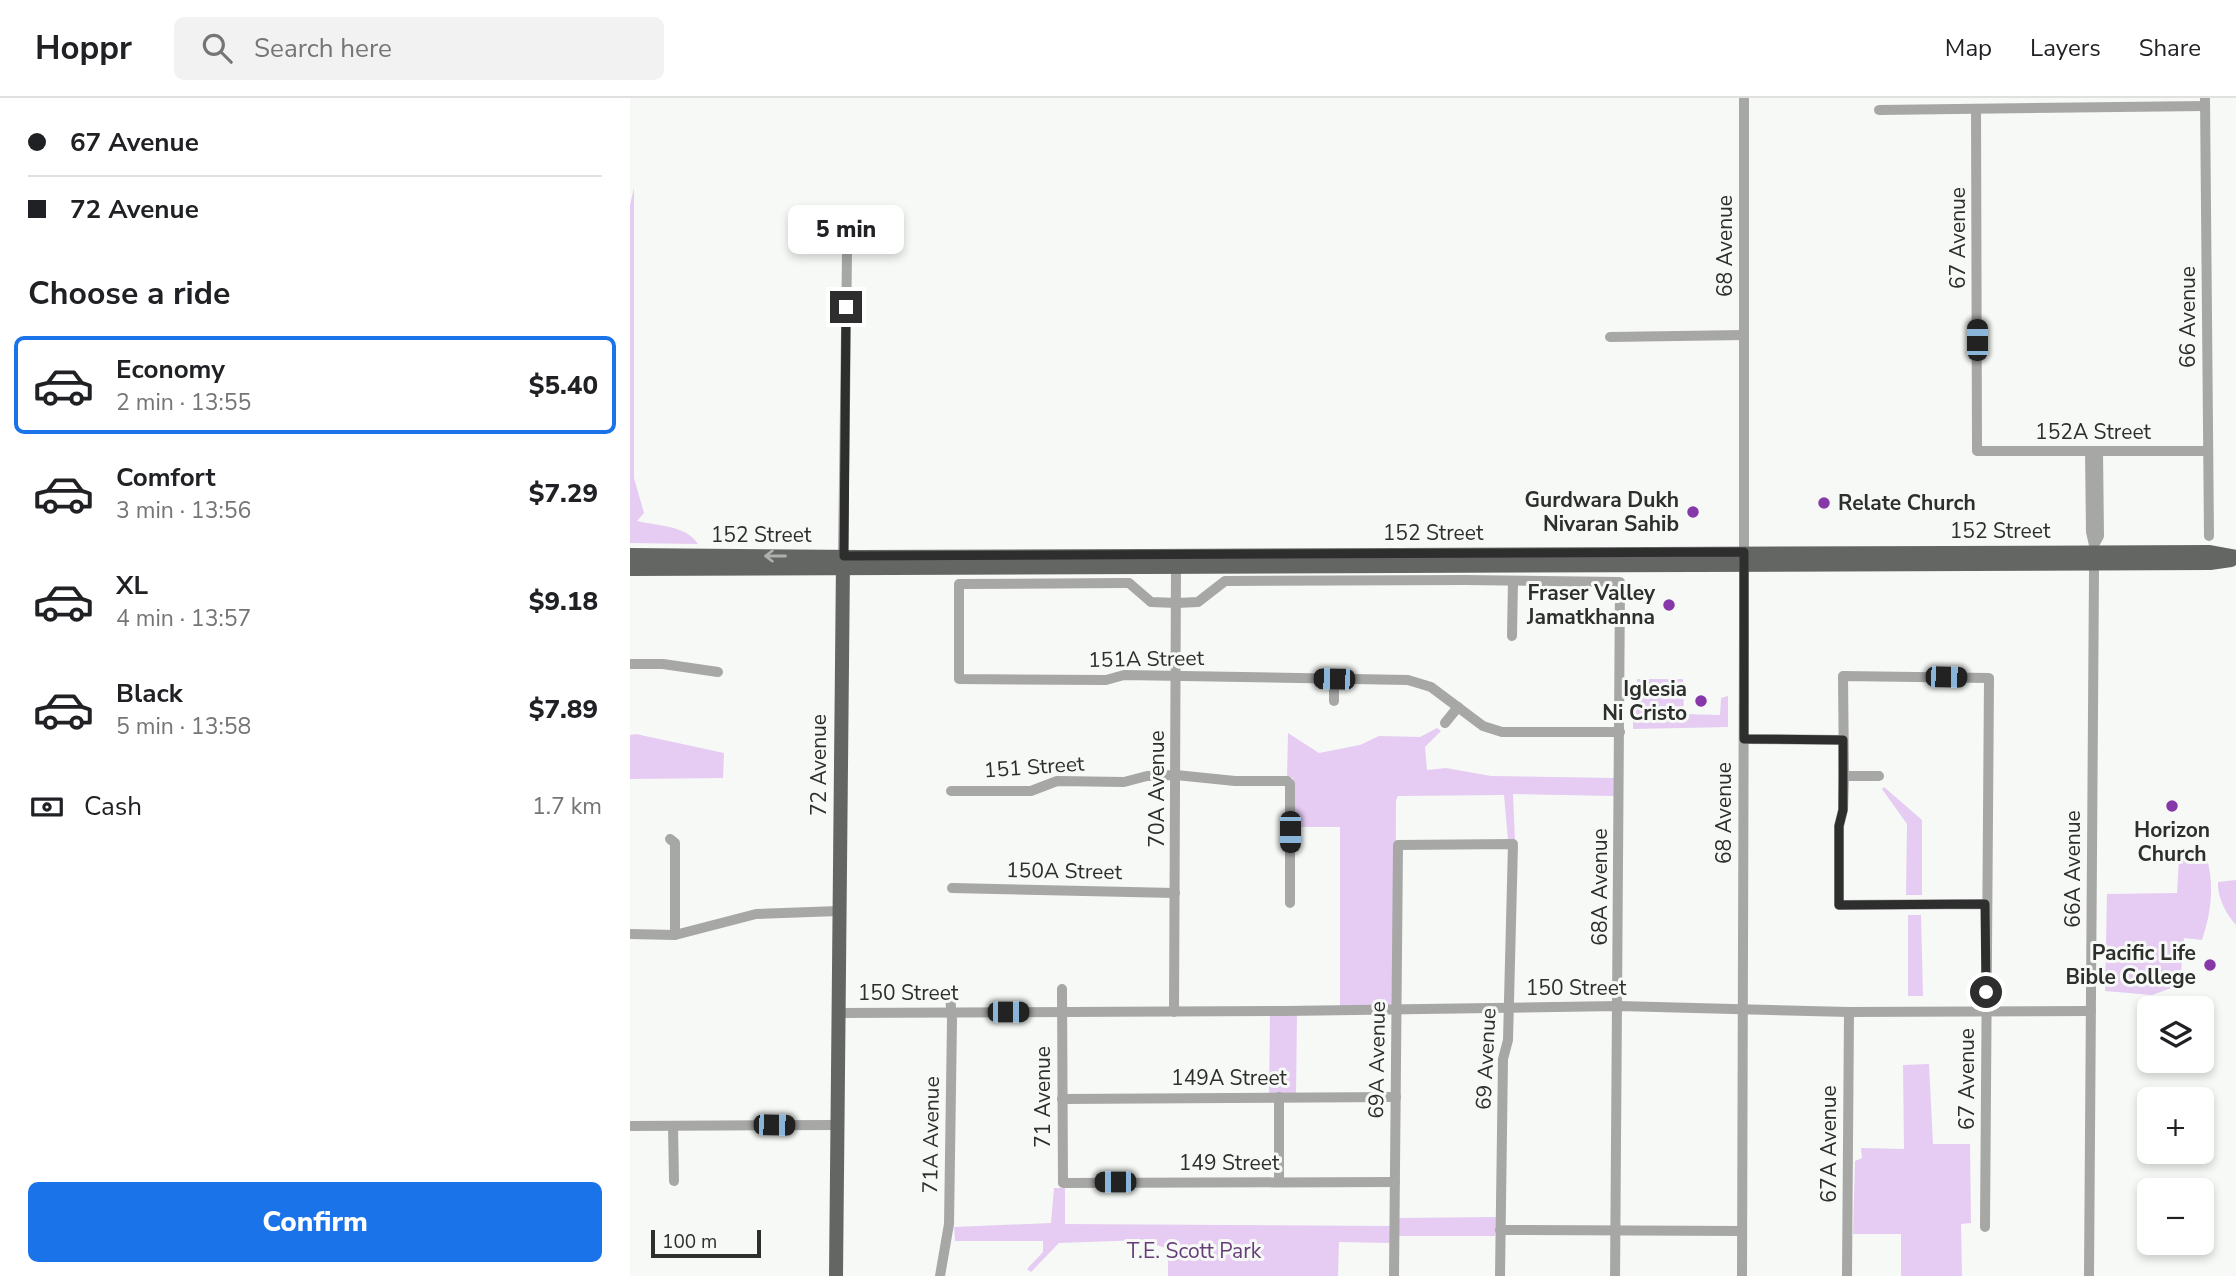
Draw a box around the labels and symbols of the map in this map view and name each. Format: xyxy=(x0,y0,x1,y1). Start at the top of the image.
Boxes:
street label: 67 Avenue xyxy=(1944,187,1972,289)
street label: 68 Avenue xyxy=(1711,195,1739,297)
callout: 5 min xyxy=(788,206,904,254)
street label: 66 Avenue xyxy=(2174,266,2202,368)
route end xyxy=(830,291,862,323)
car xyxy=(1967,319,1988,361)
street label: 152A Street xyxy=(2035,418,2152,446)
place label: Gurdwara Dukh Nivaran Sahib xyxy=(1525,486,1679,538)
place label: Relate Church xyxy=(1838,489,1976,517)
marker: Relate Church xyxy=(1816,495,1832,511)
marker: Gurdwara Dukh Nivaran Sahib xyxy=(1685,504,1701,520)
street label: 152 Street xyxy=(1950,517,2051,545)
street label: 152 Street xyxy=(1383,519,1484,547)
street label: 152 Street xyxy=(711,521,812,549)
one-way arrow xyxy=(764,549,787,563)
place label: Fraser Valley Jamatkhanna xyxy=(1526,579,1656,631)
marker: Fraser Valley Jamatkhanna xyxy=(1661,597,1677,613)
street label: 151A Street xyxy=(1088,644,1205,674)
car xyxy=(1925,666,1968,688)
car xyxy=(1313,668,1356,690)
place label: Iglesia Ni Cristo xyxy=(1602,675,1687,727)
marker: Iglesia Ni Cristo xyxy=(1693,693,1709,709)
street label: 72 Avenue xyxy=(805,714,833,816)
street label: 70A Avenue xyxy=(1143,730,1171,848)
street label: 151 Street xyxy=(983,749,1086,784)
street label: 68 Avenue xyxy=(1710,762,1738,864)
marker: Horizon Church xyxy=(2164,798,2180,814)
street label: 66A Avenue xyxy=(2059,810,2087,928)
car xyxy=(1280,811,1301,853)
place label: Horizon Church xyxy=(2134,816,2210,868)
street label: 68A Avenue xyxy=(1586,828,1614,946)
street label: 150A Street xyxy=(1006,856,1123,886)
place label: Pacific Life Bible College xyxy=(2066,939,2196,991)
marker: Pacific Life Bible College xyxy=(2202,957,2218,973)
street label: 150 Street xyxy=(1526,974,1627,1002)
route start xyxy=(1970,976,2002,1008)
street label: 150 Street xyxy=(858,979,959,1007)
street label: 69A Avenue xyxy=(1362,1001,1392,1119)
car xyxy=(988,1002,1030,1023)
street label: 69 Avenue xyxy=(1469,1007,1503,1111)
street label: 67 Avenue xyxy=(1953,1028,1981,1130)
street label: 71 Avenue xyxy=(1029,1046,1057,1148)
street label: 149A Street xyxy=(1171,1064,1288,1092)
street label: 71A Avenue xyxy=(916,1076,946,1194)
street label: 67A Avenue xyxy=(1815,1085,1843,1203)
car xyxy=(753,1114,796,1136)
street label: 149 Street xyxy=(1179,1149,1280,1177)
car xyxy=(1095,1172,1137,1193)
scale bar xyxy=(651,1227,761,1259)
park label: T.E. Scott Park xyxy=(1127,1237,1262,1265)

